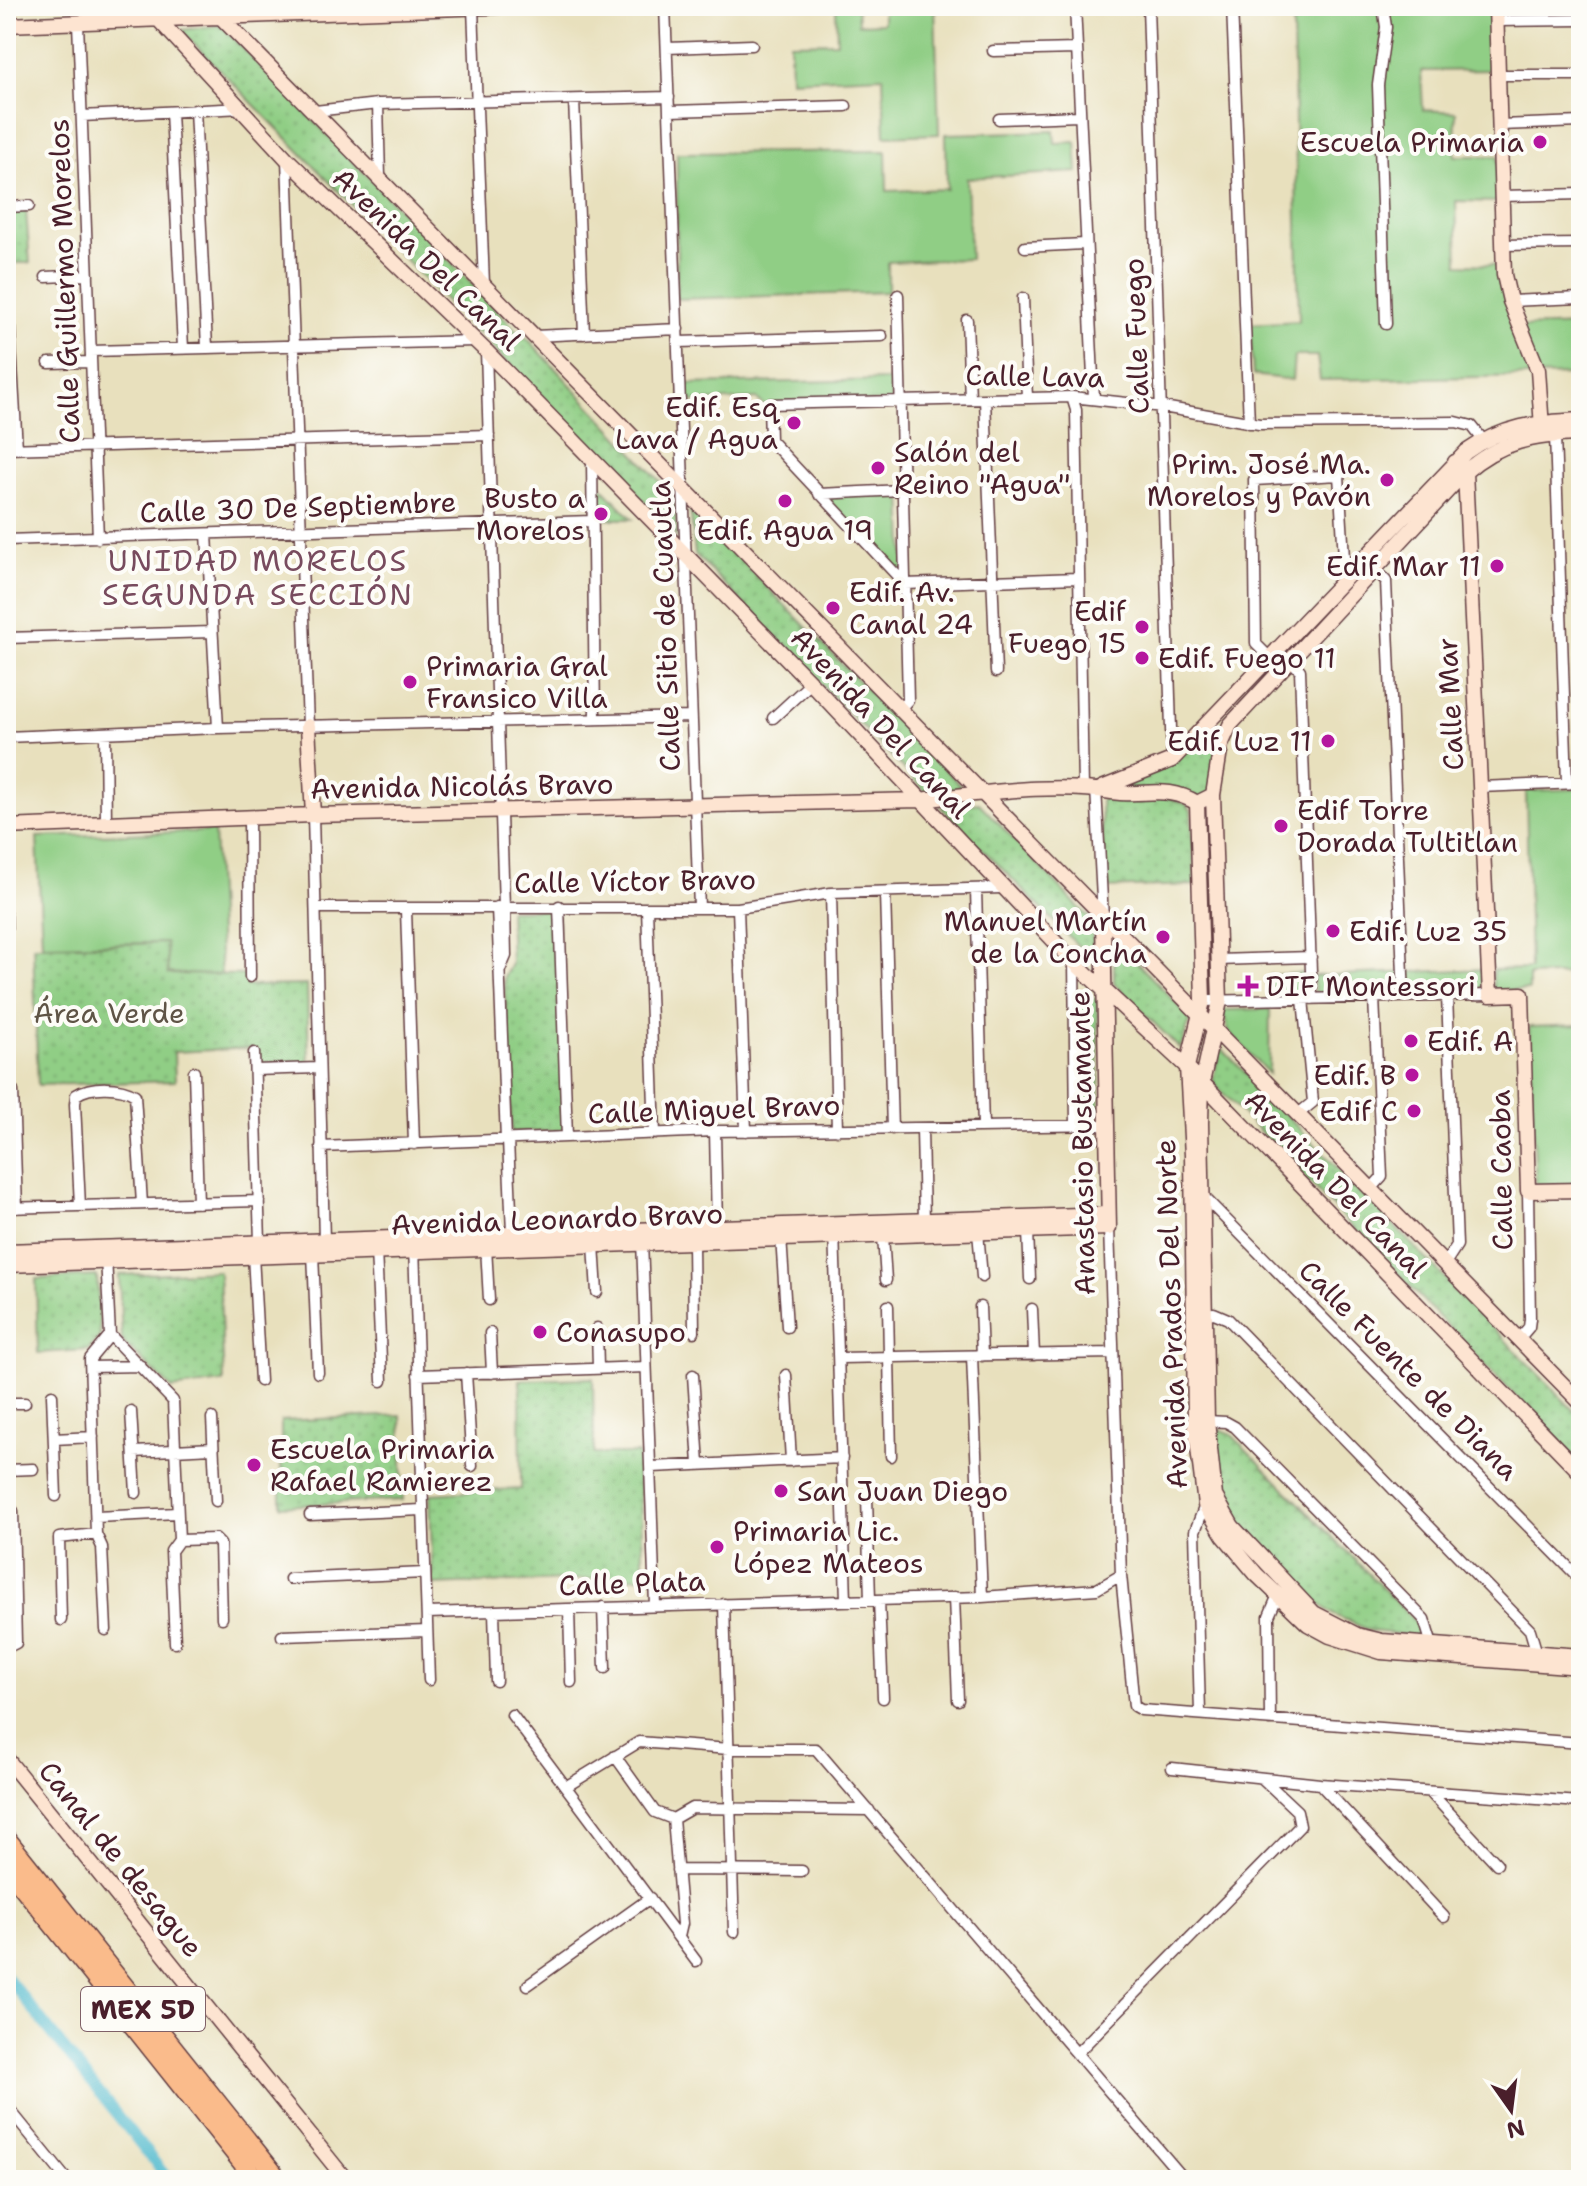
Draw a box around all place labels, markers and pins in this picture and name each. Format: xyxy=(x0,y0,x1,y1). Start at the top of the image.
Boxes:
place label: Escuela Primaria xyxy=(1300,123,1524,161)
marker: Escuela Primaria xyxy=(1531,133,1549,151)
place label: Edif. Esq Lava / Agua xyxy=(615,388,781,458)
marker: Edif. Esq Lava / Agua xyxy=(785,414,803,432)
place label: Salón del Reino "Agua" xyxy=(894,433,1070,503)
place label: Prim. José Ma. Morelos y Pavón xyxy=(1147,445,1371,515)
marker: Salón del Reino "Agua" xyxy=(869,459,887,477)
marker: Prim. José Ma. Morelos y Pavón xyxy=(1378,471,1396,489)
place label: Busto a Morelos xyxy=(476,479,585,549)
marker: Edif. Agua 19 xyxy=(776,492,794,510)
marker: Busto a Morelos xyxy=(592,505,610,523)
place label: Edif. Agua 19 xyxy=(697,511,873,549)
place label: Edif. Mar 11 xyxy=(1326,547,1481,585)
marker: Edif. Mar 11 xyxy=(1488,557,1506,575)
place label: Edif. Av. Canal 24 xyxy=(849,573,973,643)
place label: Edif Fuego 15 xyxy=(1008,592,1127,662)
marker: Edif. Av. Canal 24 xyxy=(824,599,842,617)
marker: Edif Fuego 15 xyxy=(1133,618,1151,636)
place label: Edif. Fuego 11 xyxy=(1158,639,1336,677)
place label: Primaria Gral Fransico Villa xyxy=(426,647,608,717)
marker: Edif. Fuego 11 xyxy=(1133,649,1151,667)
marker: Primaria Gral Fransico Villa xyxy=(401,673,419,691)
place label: Edif. Luz 11 xyxy=(1167,722,1312,760)
marker: Edif. Luz 11 xyxy=(1319,732,1337,750)
place label: Edif Torre Dorada Tultitlan xyxy=(1297,791,1518,861)
marker: Edif Torre Dorada Tultitlan xyxy=(1272,817,1290,835)
place label: Manuel Martín de la Concha xyxy=(944,902,1147,972)
place label: Edif. Luz 35 xyxy=(1349,912,1507,950)
marker: Edif. Luz 35 xyxy=(1324,922,1342,940)
marker: Manuel Martín de la Concha xyxy=(1154,928,1172,946)
place label: DIF Montessori xyxy=(1266,967,1476,1005)
marker: DIF Montessori xyxy=(1237,975,1259,997)
place label: Edif. A xyxy=(1427,1022,1513,1060)
marker: Edif. A xyxy=(1402,1032,1420,1050)
place label: Edif. B xyxy=(1313,1056,1396,1094)
marker: Edif. B xyxy=(1403,1066,1421,1084)
place label: Edif C xyxy=(1319,1092,1398,1130)
marker: Edif C xyxy=(1405,1102,1423,1120)
place label: Conasupo xyxy=(556,1313,686,1351)
marker: Conasupo xyxy=(531,1323,549,1341)
place label: Escuela Primaria Rafael Ramierez xyxy=(270,1430,494,1500)
marker: Escuela Primaria Rafael Ramierez xyxy=(245,1456,263,1474)
place label: San Juan Diego xyxy=(797,1472,1008,1510)
marker: San Juan Diego xyxy=(772,1482,790,1500)
place label: Primaria Lic. López Mateos xyxy=(733,1512,924,1582)
marker: Primaria Lic. López Mateos xyxy=(708,1538,726,1556)

